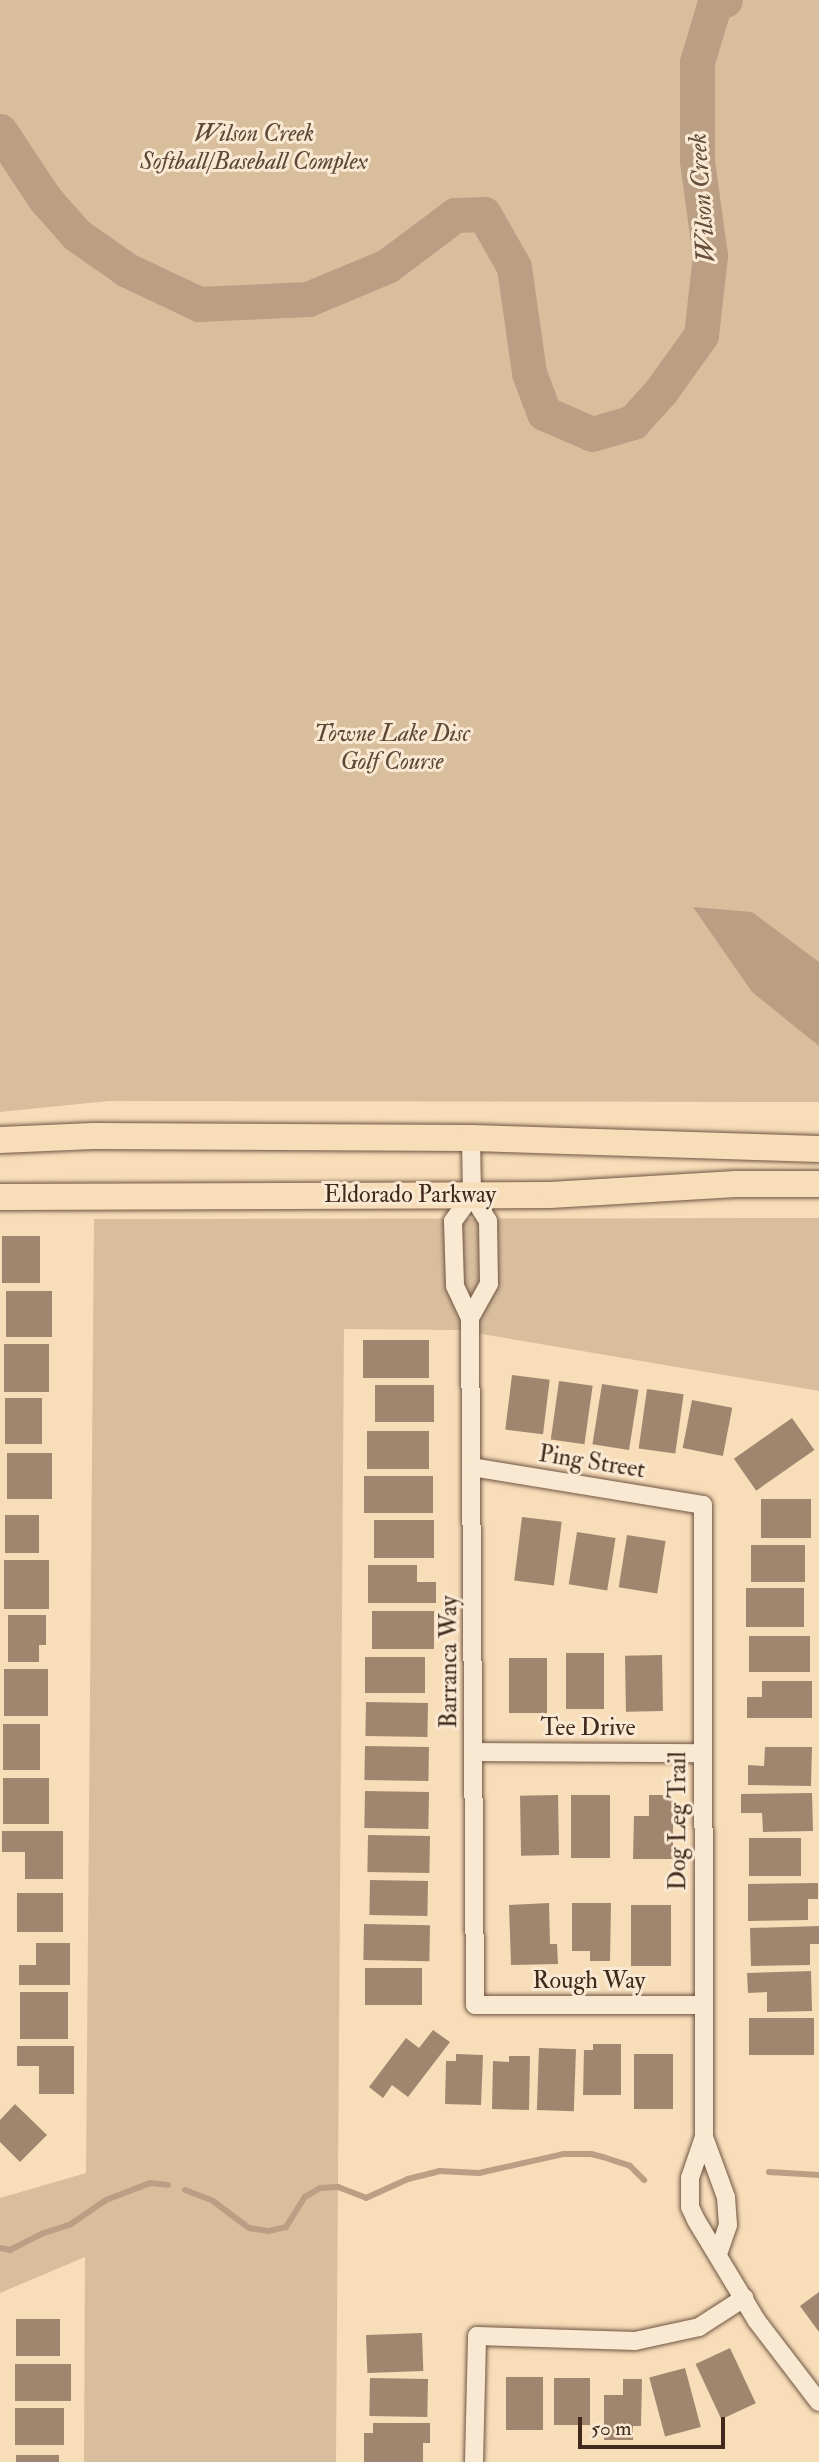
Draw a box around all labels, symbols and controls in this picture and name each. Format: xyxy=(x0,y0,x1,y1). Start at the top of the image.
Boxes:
park label: Wilson Creek Softball/Baseball Complex xyxy=(140,120,368,176)
water label: Wilson Creek xyxy=(683,132,723,264)
park label: Towne Lake Disc Golf Course xyxy=(314,720,470,776)
street label: Eldorado Parkway xyxy=(324,1181,496,1209)
street label: Ping Street xyxy=(537,1439,647,1485)
street label: Barranca Way xyxy=(435,1596,463,1728)
street label: Tee Drive xyxy=(541,1714,635,1742)
street label: Dog Leg Trail xyxy=(664,1752,692,1890)
street label: Rough Way xyxy=(533,1967,645,1995)
scale bar xyxy=(581,2402,728,2446)
text: 50 m xyxy=(591,2415,632,2442)

